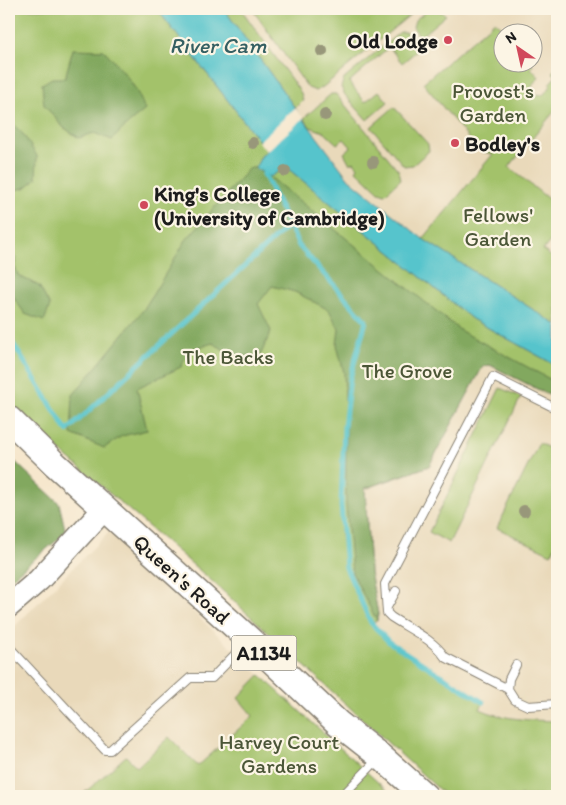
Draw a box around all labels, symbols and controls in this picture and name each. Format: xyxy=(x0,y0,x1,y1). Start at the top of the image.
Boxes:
north arrow xyxy=(494,22,544,72)
place label: Old Lodge xyxy=(347,28,438,54)
text: N xyxy=(502,28,520,47)
water label: River Cam xyxy=(170,32,267,59)
marker: Old Lodge xyxy=(442,34,454,46)
park label: Provost's Garden xyxy=(452,78,534,127)
place label: Bodley's xyxy=(465,131,540,157)
marker: Bodley's xyxy=(449,137,461,149)
place label: King's College (University of Cambridge) xyxy=(154,181,385,231)
marker: King's College (University of Cambridge) xyxy=(138,199,150,211)
park label: Fellows' Garden xyxy=(463,202,533,251)
park label: The Backs xyxy=(182,344,274,369)
park label: The Grove xyxy=(362,358,452,383)
street label: Queen's Road xyxy=(128,529,236,629)
road number: A1134 xyxy=(232,636,296,670)
park label: Harvey Court Gardens xyxy=(219,729,339,778)

